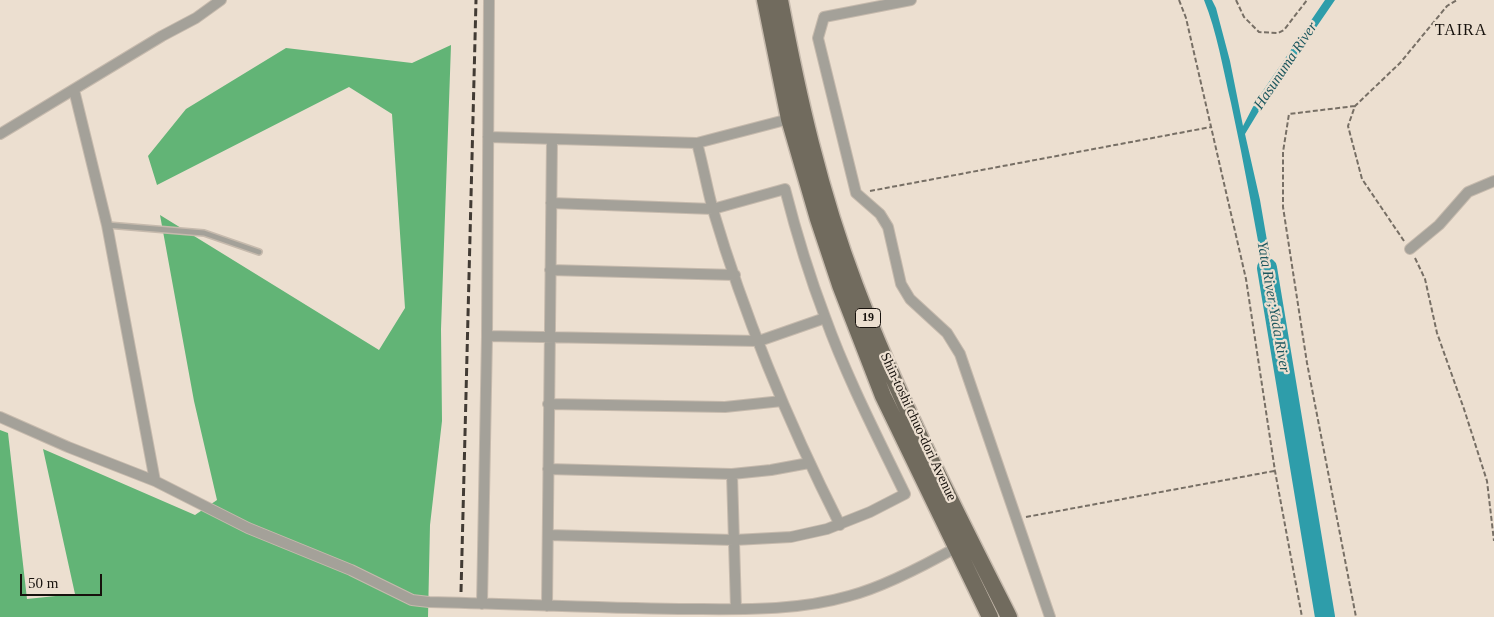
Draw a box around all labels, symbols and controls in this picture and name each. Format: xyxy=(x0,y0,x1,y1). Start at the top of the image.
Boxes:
water label: Hasunuma River xyxy=(1246,13,1326,119)
district label: TAIRA xyxy=(1436,21,1486,41)
water label: Yata River;Yada River xyxy=(1252,235,1294,379)
road number: 19 xyxy=(856,308,880,328)
street label: Shin-toshi chuo-dori Avenue xyxy=(871,340,965,514)
scale bar xyxy=(22,564,105,596)
text: 50 m xyxy=(28,575,58,591)

